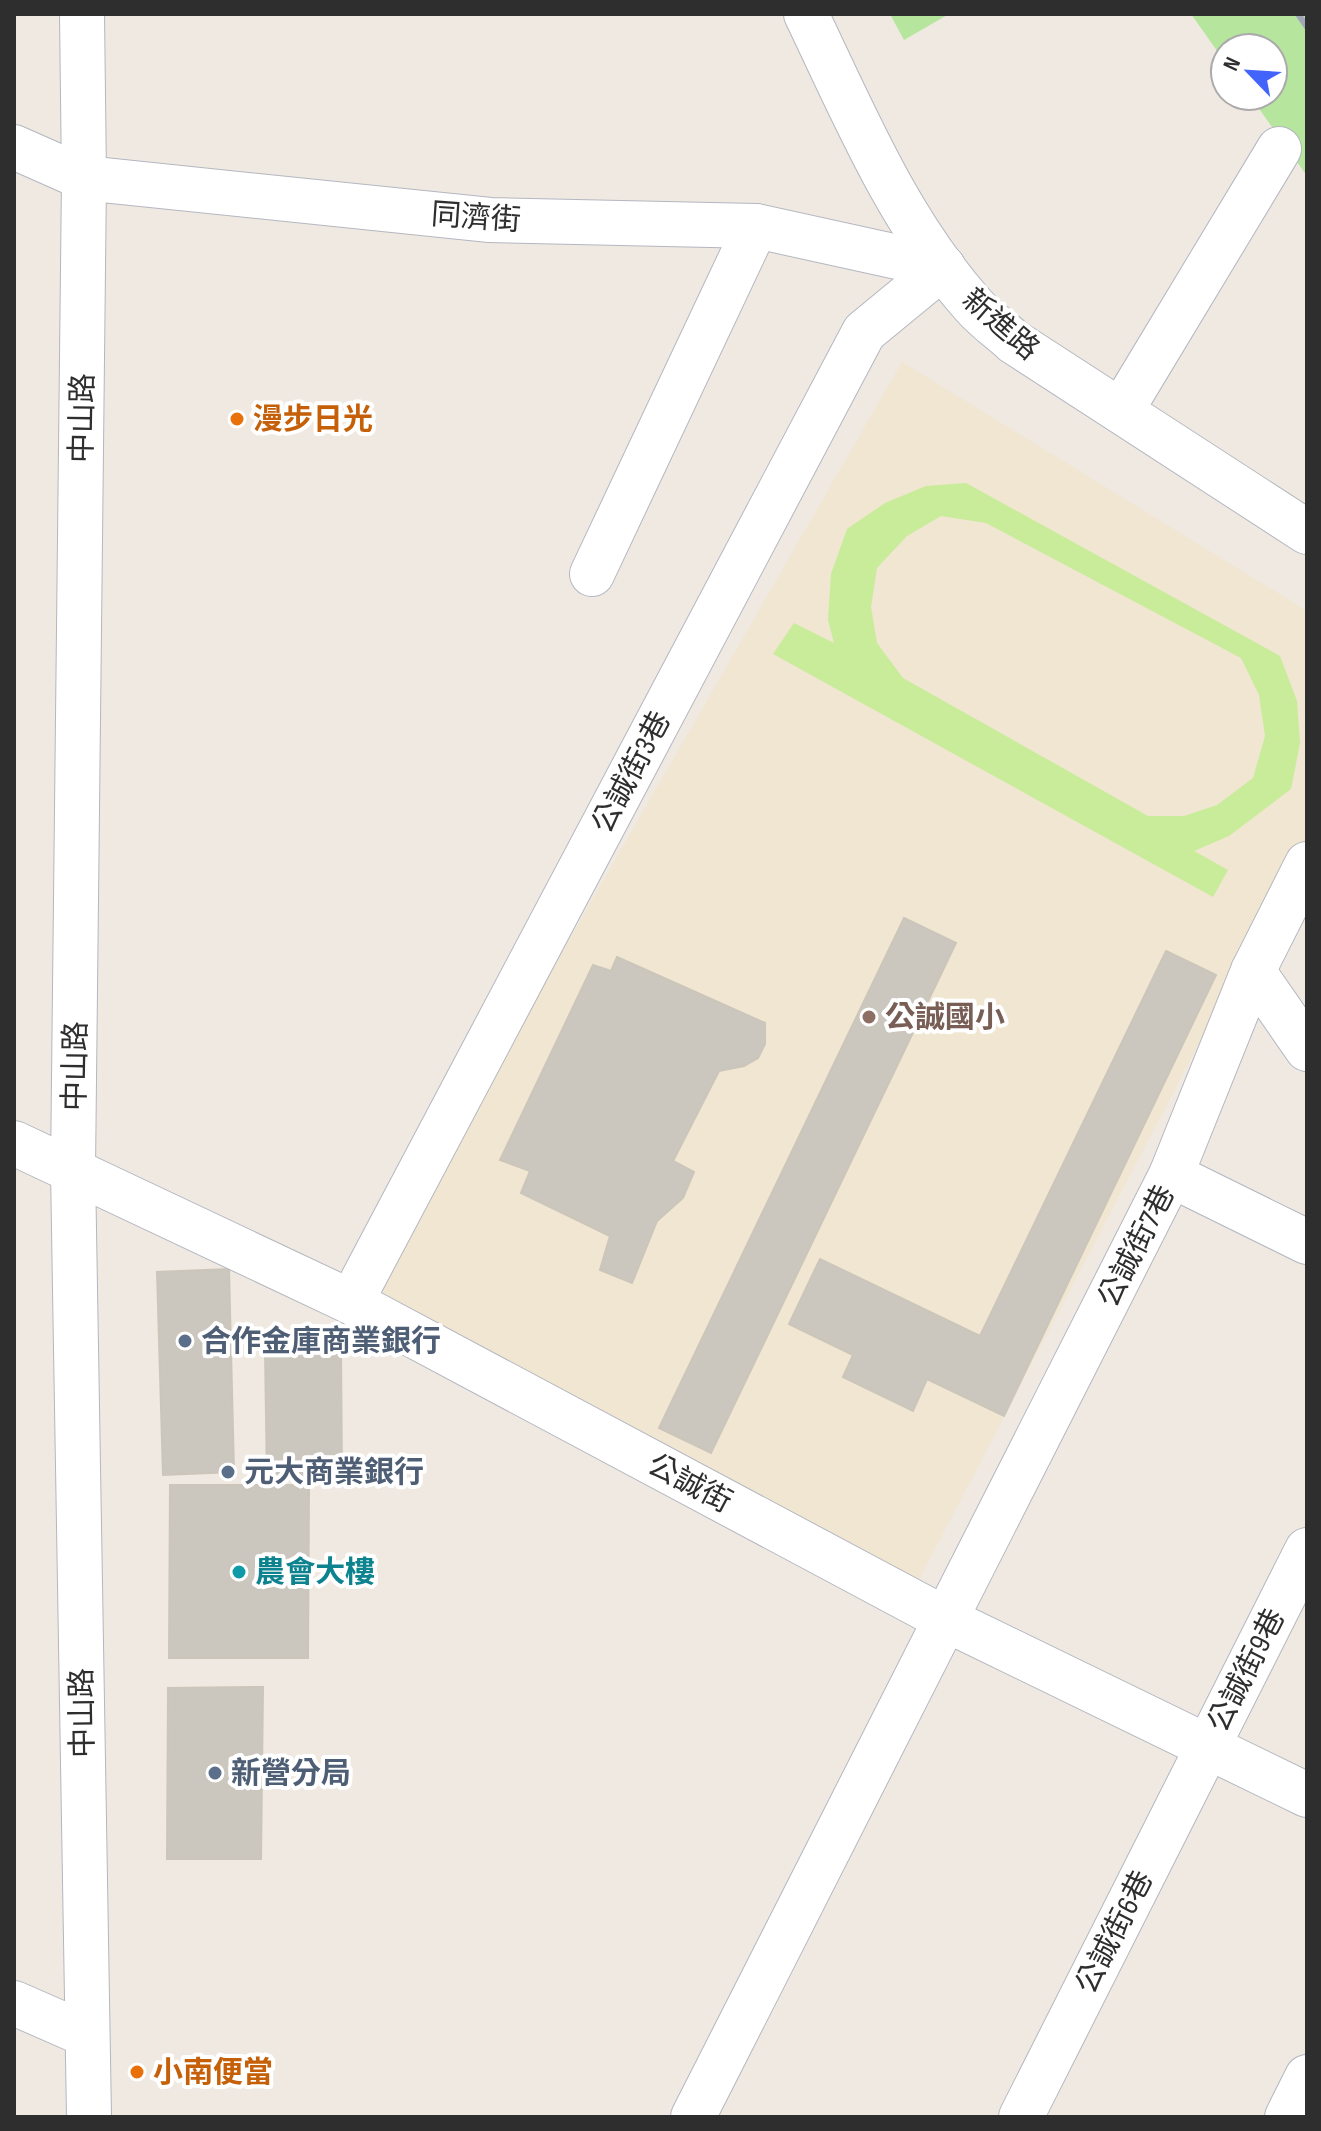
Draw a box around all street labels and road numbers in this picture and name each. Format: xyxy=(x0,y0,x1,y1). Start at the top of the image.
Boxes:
street label: 同濟街 xyxy=(430,197,522,239)
street label: 新進路 xyxy=(955,282,1046,368)
street label: 中山路 xyxy=(64,373,102,463)
street label: 公誠街3巷 xyxy=(585,705,679,839)
street label: 中山路 xyxy=(57,1021,95,1111)
street label: 公誠街7巷 xyxy=(1091,1179,1183,1313)
street label: 公誠街 xyxy=(641,1447,738,1521)
street label: 公誠街9巷 xyxy=(1201,1603,1293,1738)
street label: 中山路 xyxy=(64,1668,102,1758)
street label: 公誠街6巷 xyxy=(1069,1865,1161,2000)

